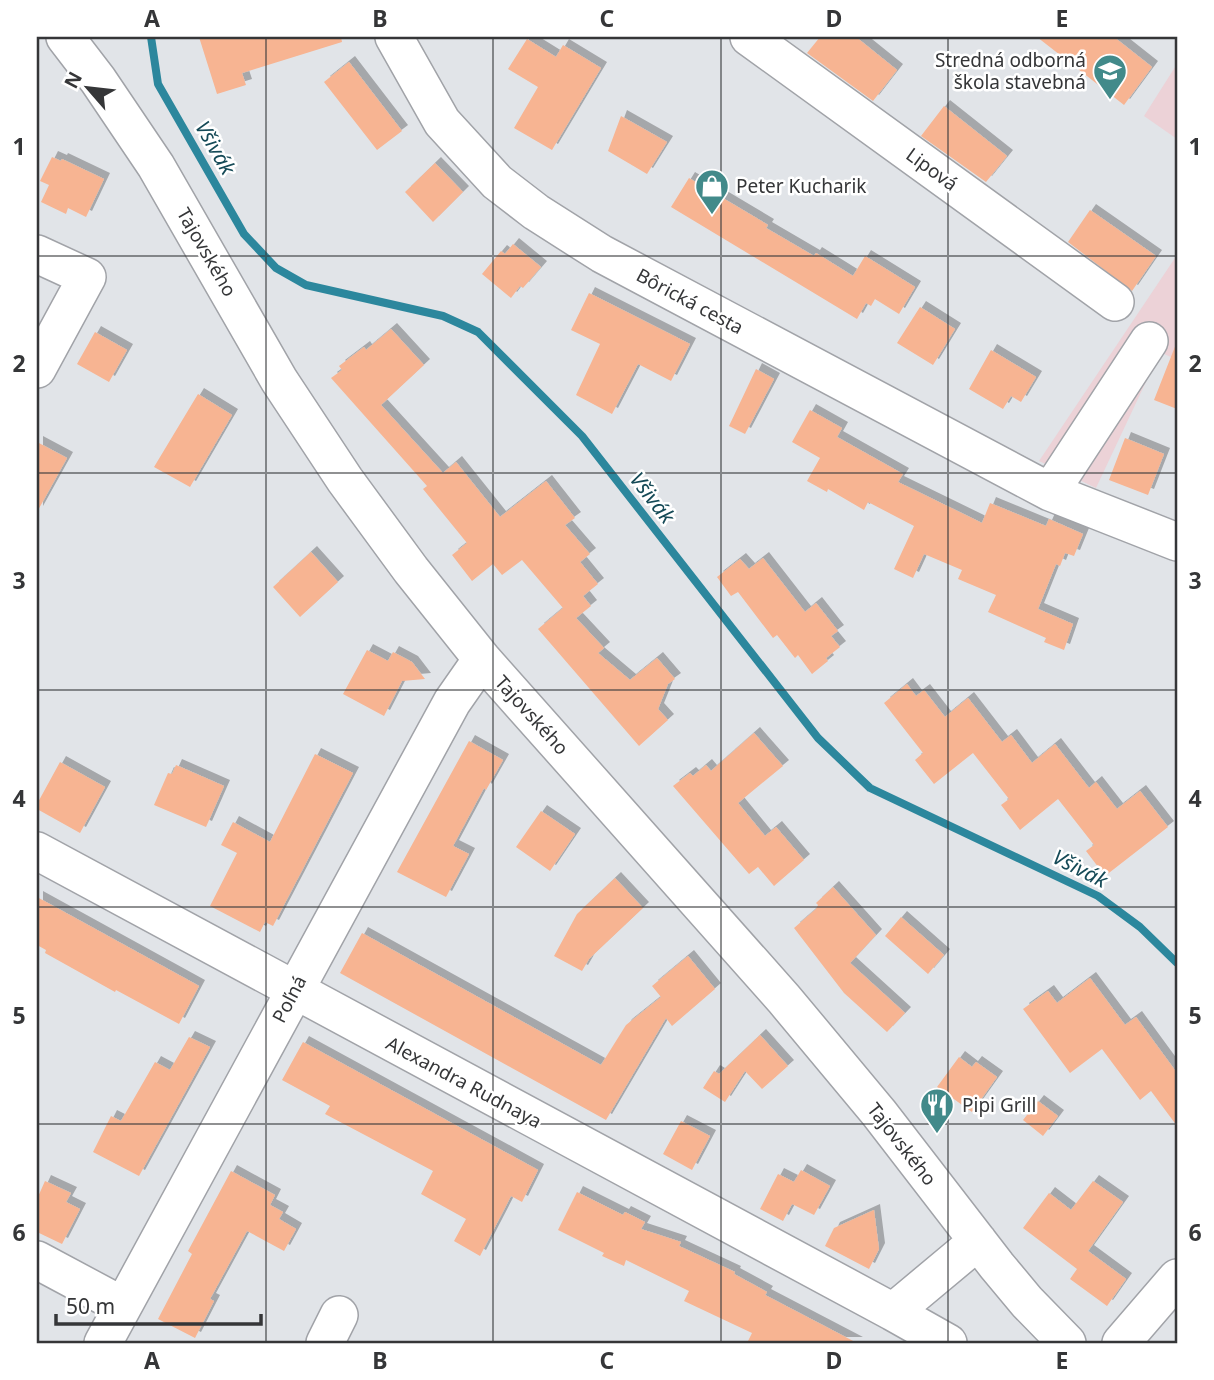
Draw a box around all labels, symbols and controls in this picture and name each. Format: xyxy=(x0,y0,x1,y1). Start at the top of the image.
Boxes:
text: A xyxy=(144,2,160,34)
text: B xyxy=(372,2,388,34)
text: C xyxy=(600,2,615,34)
text: D xyxy=(826,2,842,34)
text: E xyxy=(1056,2,1068,34)
place label: Stredná odborná škola stavebná xyxy=(935,47,1086,95)
north arrow xyxy=(52,52,122,122)
school or university icon: Stredná odborná škola stavebná xyxy=(1091,52,1129,101)
text: N xyxy=(58,67,88,93)
water label: Všivák xyxy=(189,115,243,181)
text: 1 xyxy=(12,130,26,162)
text: 1 xyxy=(1188,130,1202,162)
street label: Lipová xyxy=(901,141,963,197)
shop icon: Peter Kucharik xyxy=(693,167,731,216)
place label: Peter Kucharik xyxy=(736,173,867,199)
street label: Tajovského xyxy=(171,203,243,301)
street label: Bôrická cesta xyxy=(632,262,748,340)
text: 2 xyxy=(12,347,26,379)
text: 2 xyxy=(1188,347,1202,379)
water label: Všivák xyxy=(624,466,683,530)
text: 3 xyxy=(12,564,26,596)
text: 3 xyxy=(1188,564,1202,596)
street label: Tajovského xyxy=(489,670,575,760)
text: 4 xyxy=(12,782,26,814)
text: 4 xyxy=(1188,782,1202,814)
water label: Všivák xyxy=(1048,842,1114,894)
street label: Poľná xyxy=(266,971,312,1027)
text: 5 xyxy=(12,999,26,1031)
text: 5 xyxy=(1188,999,1202,1031)
street label: Alexandra Rudnaya xyxy=(382,1030,546,1134)
restaurant icon: Pipi Grill xyxy=(918,1086,956,1135)
place label: Pipi Grill xyxy=(962,1092,1036,1118)
street label: Tajovského xyxy=(861,1097,943,1191)
text: 6 xyxy=(12,1216,26,1248)
text: 6 xyxy=(1188,1216,1202,1248)
scale bar xyxy=(56,1282,261,1326)
text: 50 m xyxy=(66,1292,115,1320)
text: A xyxy=(144,1344,160,1376)
text: B xyxy=(372,1344,388,1376)
text: C xyxy=(600,1344,615,1376)
text: D xyxy=(826,1344,842,1376)
text: E xyxy=(1056,1344,1068,1376)

